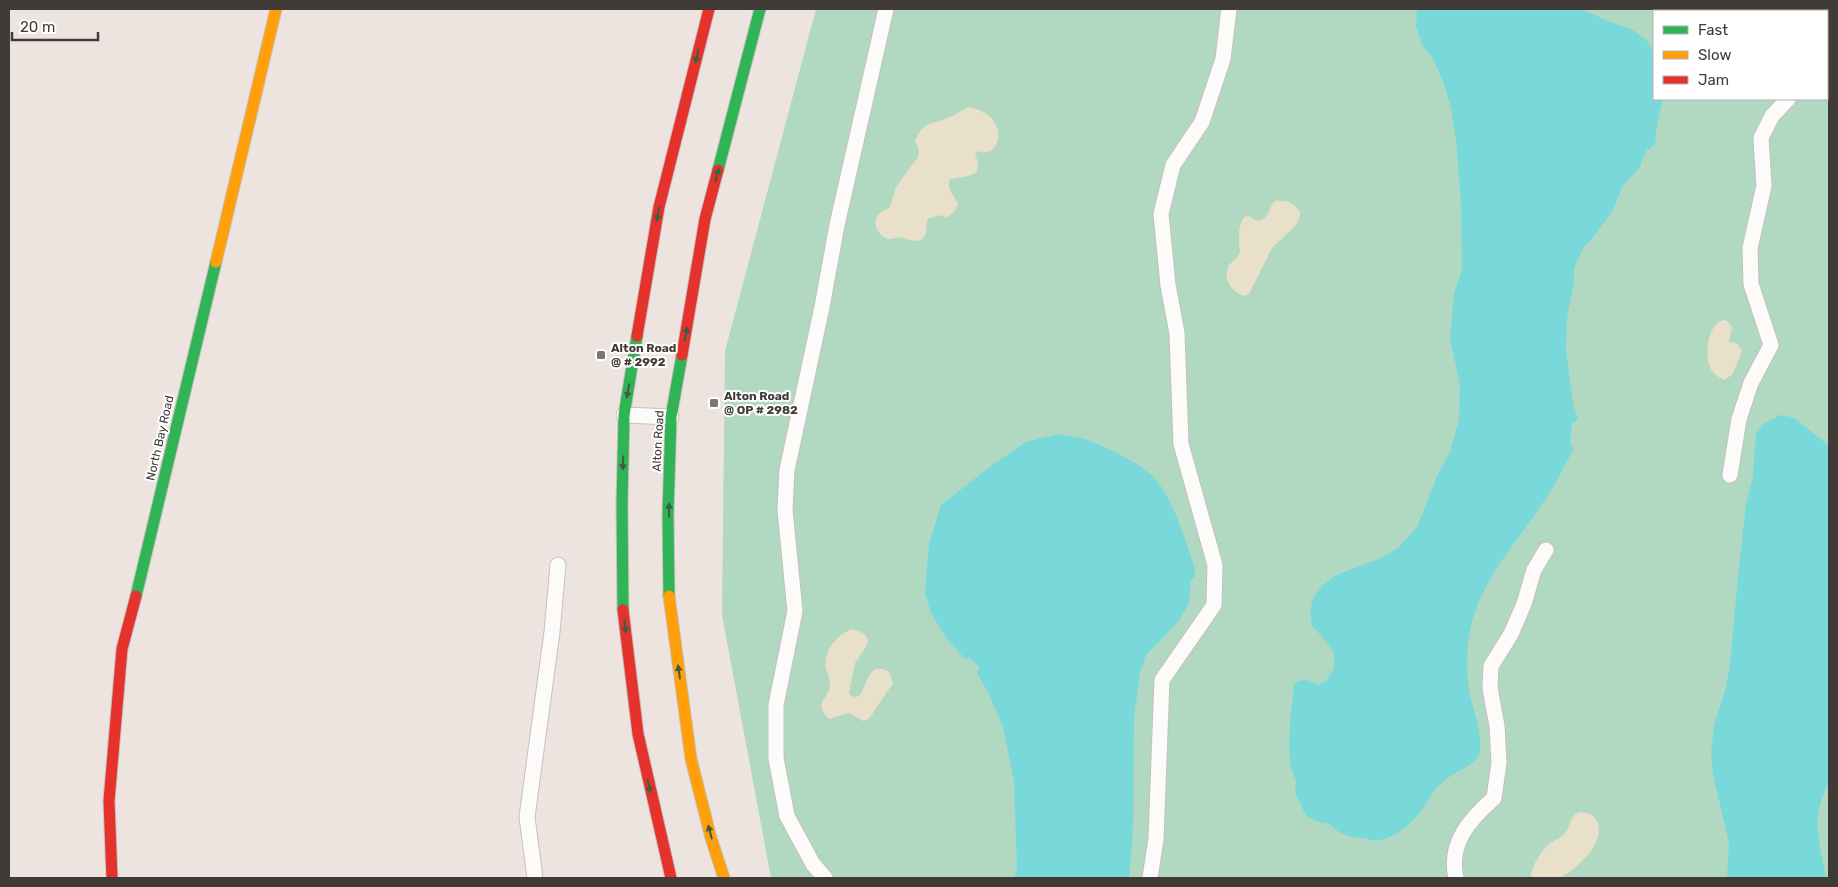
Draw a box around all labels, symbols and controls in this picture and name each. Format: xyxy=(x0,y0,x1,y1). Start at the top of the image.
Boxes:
scale bar xyxy=(12,10,99,42)
legend xyxy=(1653,10,1828,100)
text: 20 m xyxy=(20,18,55,36)
text: Fast xyxy=(1698,21,1728,39)
text: Slow xyxy=(1698,46,1731,64)
one-way arrow xyxy=(693,49,701,64)
text: Jam xyxy=(1698,71,1729,89)
one-way arrow xyxy=(713,167,721,182)
one-way arrow xyxy=(654,206,662,222)
one-way arrow xyxy=(682,326,690,342)
place label: Alton Road @ # 2992 xyxy=(611,341,676,369)
marker: Alton Road @ # 2992 xyxy=(595,349,607,361)
one-way arrow xyxy=(624,384,632,400)
place label: Alton Road @ OP # 2982 xyxy=(724,389,798,417)
street label: North Bay Road xyxy=(143,394,177,482)
marker: Alton Road @ OP # 2982 xyxy=(708,397,720,409)
street label: Alton Road xyxy=(649,410,667,472)
one-way arrow xyxy=(618,456,626,472)
one-way arrow xyxy=(665,502,673,518)
one-way arrow xyxy=(621,618,629,634)
one-way arrow xyxy=(675,664,683,680)
one-way arrow xyxy=(645,779,653,794)
one-way arrow xyxy=(705,824,713,839)

